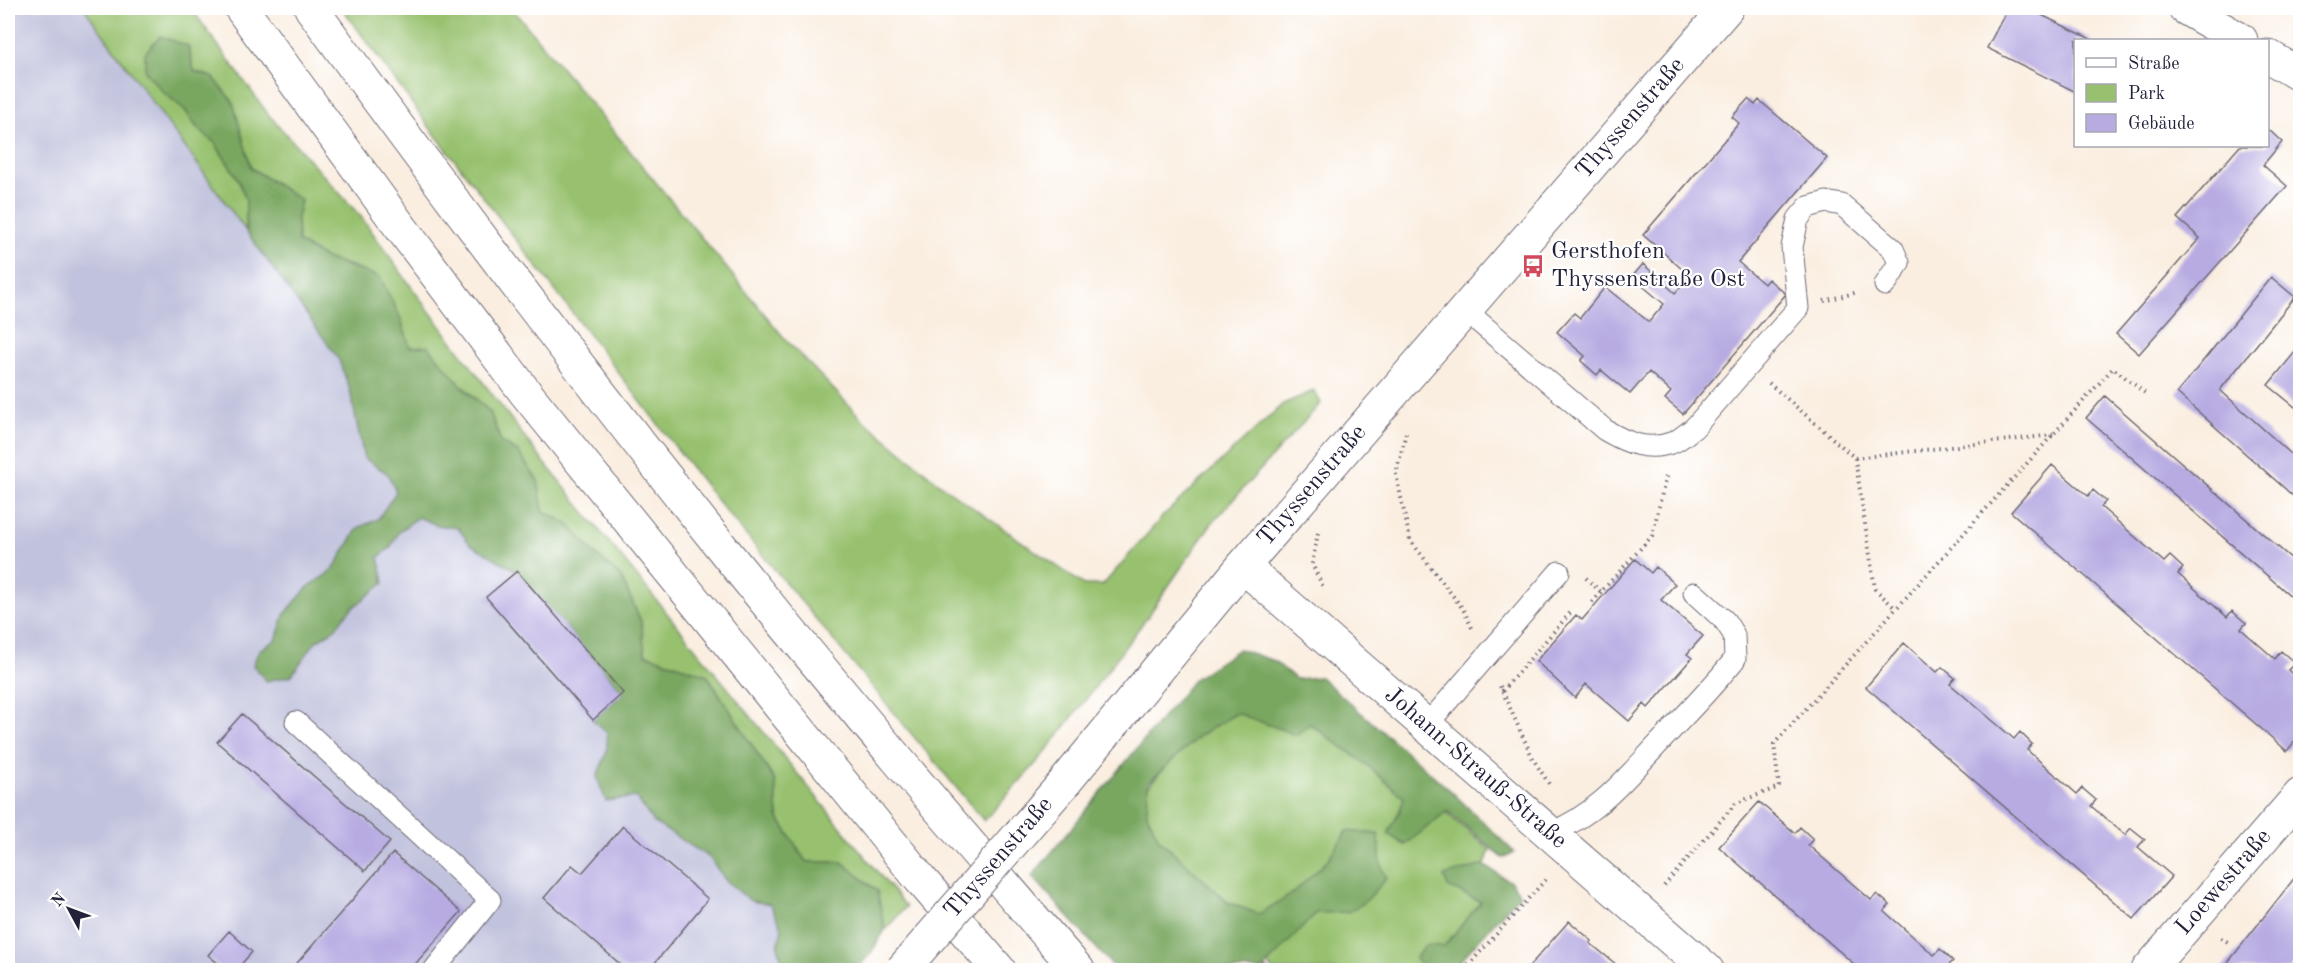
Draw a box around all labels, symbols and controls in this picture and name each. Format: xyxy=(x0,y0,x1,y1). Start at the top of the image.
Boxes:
legend xyxy=(2074,39,2269,147)
street label: Thyssenstraße xyxy=(1572,53,1690,184)
text: Straße xyxy=(2128,55,2179,73)
text: Park xyxy=(2128,85,2165,103)
text: Gebäude xyxy=(2128,115,2195,133)
place label: Gersthofen Thyssenstraße Ost xyxy=(1551,240,1745,292)
bus stop icon: Gersthofen Thyssenstraße Ost xyxy=(1520,253,1546,279)
street label: Thyssenstraße xyxy=(1254,421,1371,551)
street label: Johann-Strauß-Straße xyxy=(1380,683,1571,854)
street label: Thyssenstraße xyxy=(940,793,1058,923)
street label: Loewestraße xyxy=(2172,825,2276,940)
north arrow xyxy=(39,879,99,939)
text: N xyxy=(49,890,70,910)

